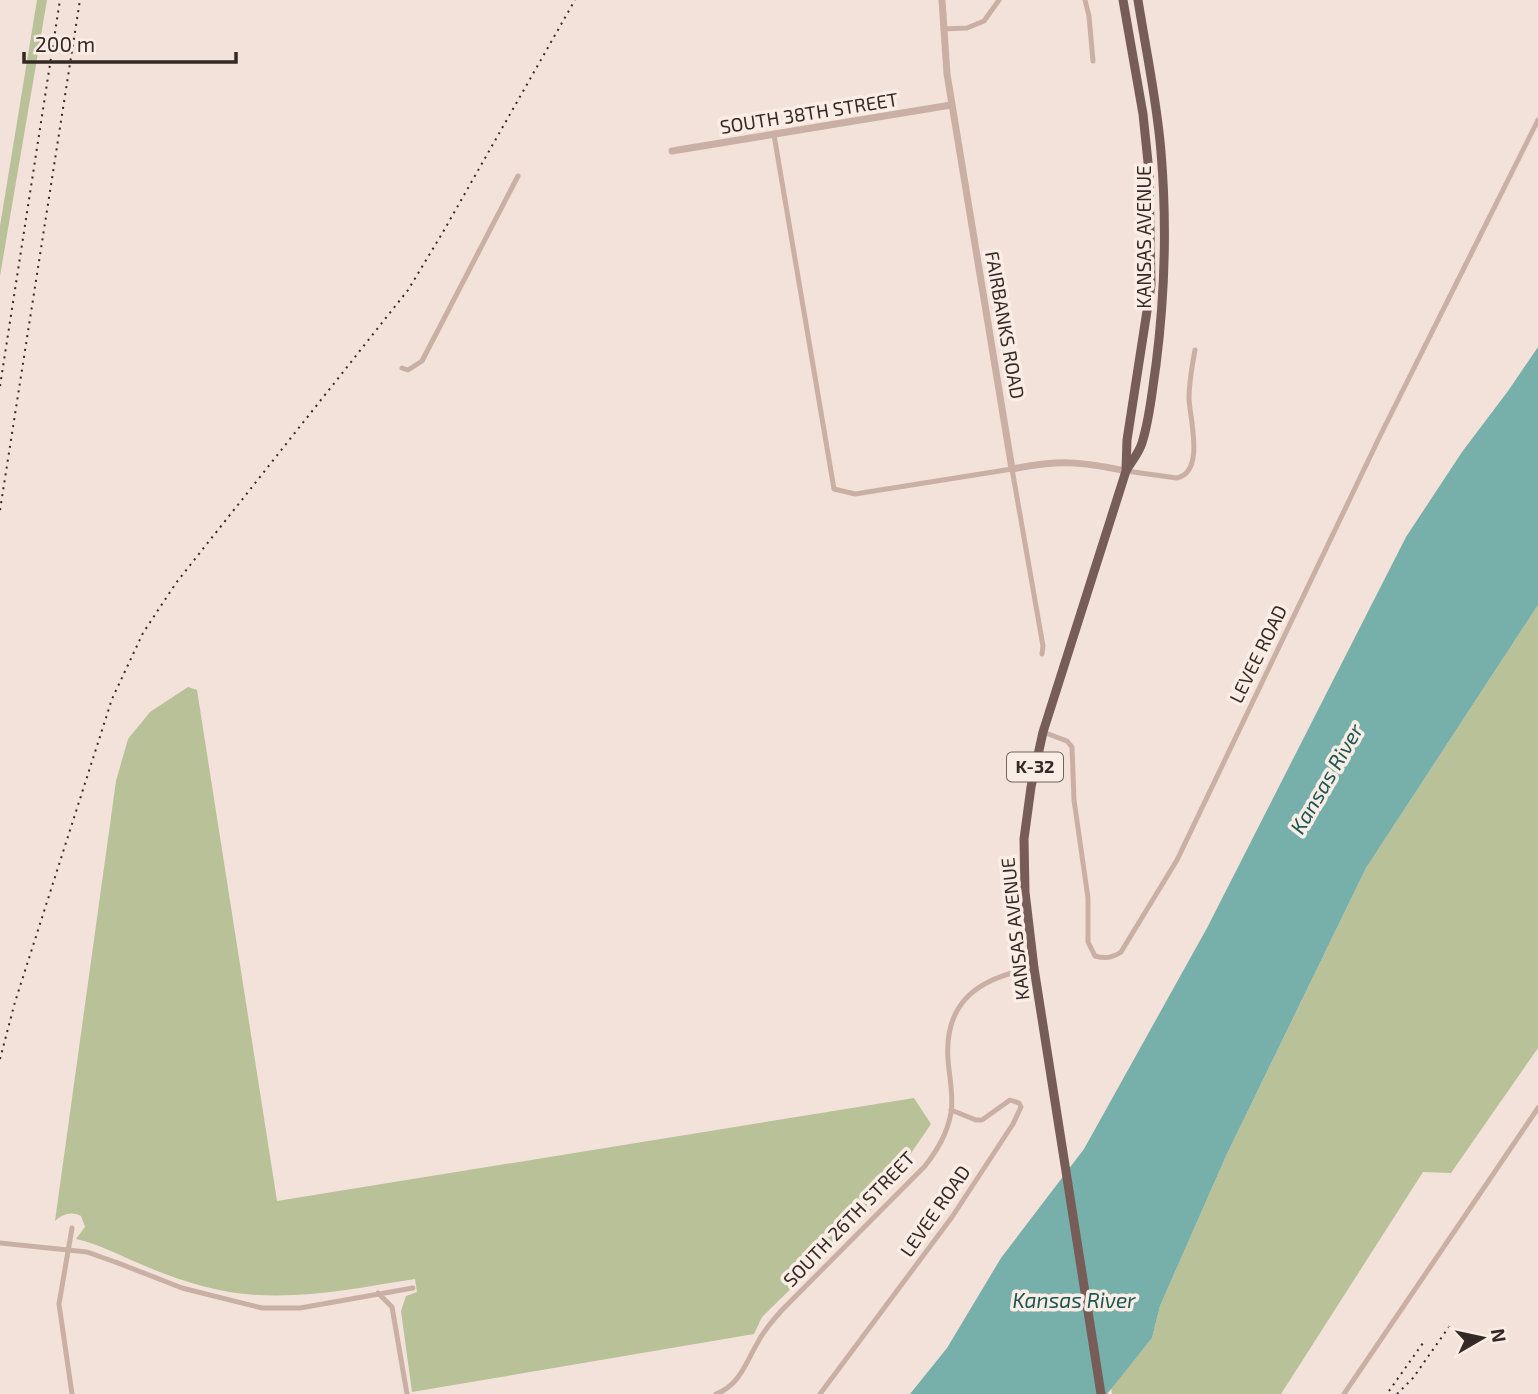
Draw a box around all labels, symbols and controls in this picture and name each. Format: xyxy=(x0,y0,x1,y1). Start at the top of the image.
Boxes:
scale bar xyxy=(24,21,236,65)
text: 200 m xyxy=(35,31,95,56)
street label: SOUTH 38TH STREET xyxy=(718,87,900,138)
street label: KANSAS AVENUE xyxy=(1132,165,1155,309)
street label: FAIRBANKS ROAD xyxy=(981,249,1030,401)
street label: LEVEE ROAD xyxy=(1224,601,1291,707)
water label: Kansas River xyxy=(1284,718,1368,838)
road number: K-32 xyxy=(1007,752,1063,782)
street label: KANSAS AVENUE xyxy=(996,857,1033,1002)
street label: SOUTH 26TH STREET xyxy=(778,1146,919,1291)
street label: LEVEE ROAD xyxy=(895,1161,974,1261)
water label: Kansas River xyxy=(1012,1287,1136,1312)
north arrow xyxy=(1447,1303,1517,1373)
text: N xyxy=(1487,1327,1512,1344)

